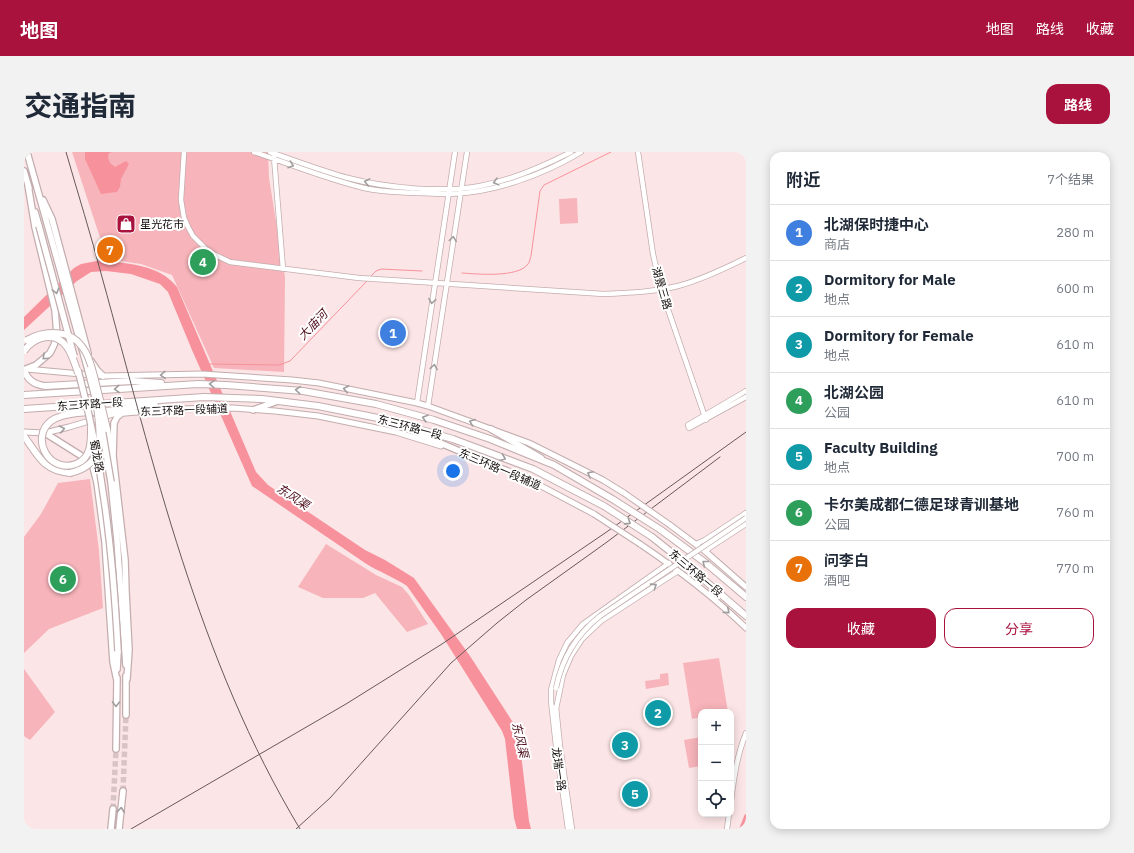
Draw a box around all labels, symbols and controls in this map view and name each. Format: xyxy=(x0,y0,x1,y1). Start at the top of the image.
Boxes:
text: 地图 xyxy=(20,18,58,42)
text: 地图 xyxy=(986,20,1014,38)
text: 路线 xyxy=(1036,20,1064,38)
text: 收藏 xyxy=(1086,20,1114,38)
button: 路线 xyxy=(1046,84,1110,124)
text: 交通指南 xyxy=(24,87,136,124)
one-way arrow xyxy=(287,160,294,168)
text: 附近 xyxy=(786,169,820,191)
text: 7个结果 xyxy=(1047,171,1094,188)
one-way arrow xyxy=(493,177,499,185)
one-way arrow xyxy=(364,179,370,187)
shop icon: 星光花市 xyxy=(115,213,137,235)
text: 北湖保时捷中心 xyxy=(824,215,929,234)
place label: 星光花市 xyxy=(140,217,184,231)
text: 1 xyxy=(795,224,803,241)
text: 280 m xyxy=(1056,224,1094,241)
pin: 7 xyxy=(97,235,123,265)
one-way arrow xyxy=(448,235,457,242)
text: 商店 xyxy=(824,236,850,253)
pin: 4 xyxy=(190,247,216,277)
street label: 湖景三路 xyxy=(649,265,675,311)
text: Dormitory for Male xyxy=(824,270,956,289)
text: 2 xyxy=(795,280,803,297)
text: 600 m xyxy=(1056,280,1094,297)
one-way arrow xyxy=(52,288,60,294)
text: 地点 xyxy=(824,291,850,308)
one-way arrow xyxy=(428,298,437,304)
water label: 大庙河 xyxy=(295,305,332,343)
pin: 1 xyxy=(380,318,406,348)
text: Dormitory for Female xyxy=(824,326,974,345)
text: 3 xyxy=(795,336,803,353)
text: 610 m xyxy=(1056,336,1094,353)
text: 地点 xyxy=(824,347,850,364)
one-way arrow xyxy=(42,352,50,360)
one-way arrow xyxy=(429,364,438,370)
one-way arrow xyxy=(160,371,166,379)
one-way arrow xyxy=(209,380,215,388)
text: 北湖公园 xyxy=(824,383,884,402)
one-way arrow xyxy=(114,384,120,393)
one-way arrow xyxy=(343,385,349,393)
one-way arrow xyxy=(295,386,301,395)
text: 4 xyxy=(795,392,803,409)
text: 610 m xyxy=(1056,392,1094,409)
street label: 东三环路一段 xyxy=(57,395,123,413)
street label: 东三环路一段辅道 xyxy=(140,401,228,419)
text: 公园 xyxy=(824,404,850,421)
street label: 东三环路一段 xyxy=(376,412,444,442)
one-way arrow xyxy=(422,414,428,422)
one-way arrow xyxy=(468,418,475,426)
one-way arrow xyxy=(59,425,66,434)
street label: 蜀龙路 xyxy=(87,438,107,474)
text: Faculty Building xyxy=(824,438,938,457)
street label: 东三环路一段辅道 xyxy=(457,445,543,493)
text: 5 xyxy=(795,448,803,465)
text: 700 m xyxy=(1056,448,1094,465)
one-way arrow xyxy=(499,453,506,461)
text: 地点 xyxy=(824,459,850,476)
your location xyxy=(443,461,463,481)
one-way arrow xyxy=(587,471,595,479)
water label: 东风渠 xyxy=(274,480,314,514)
text: 卡尔美成都仁德足球青训基地 xyxy=(824,495,1019,514)
text: 6 xyxy=(795,504,803,521)
text: 760 m xyxy=(1056,504,1094,521)
text: 公园 xyxy=(824,516,850,533)
one-way arrow xyxy=(624,517,631,525)
street label: 东三环路一段 xyxy=(666,546,726,600)
text: 问李白 xyxy=(824,551,869,570)
one-way arrow xyxy=(703,560,710,567)
text: 7 xyxy=(795,560,803,577)
text: 770 m xyxy=(1056,560,1094,577)
pin: 6 xyxy=(50,564,76,594)
text: 酒吧 xyxy=(824,572,850,589)
one-way arrow xyxy=(650,584,657,591)
one-way arrow xyxy=(722,606,729,613)
button: 收藏 xyxy=(786,608,936,648)
button: 分享 xyxy=(944,608,1094,648)
pin: 2 xyxy=(645,698,671,728)
one-way arrow xyxy=(112,701,120,707)
map controls xyxy=(698,709,734,817)
button: + xyxy=(698,709,734,745)
water label: 东风渠 xyxy=(509,721,532,761)
pin: 3 xyxy=(612,730,638,760)
button: − xyxy=(698,745,734,781)
street label: 龙瑞一路 xyxy=(549,746,569,792)
pin: 5 xyxy=(622,779,648,809)
button: locate xyxy=(698,781,734,817)
one-way arrow xyxy=(116,807,125,813)

